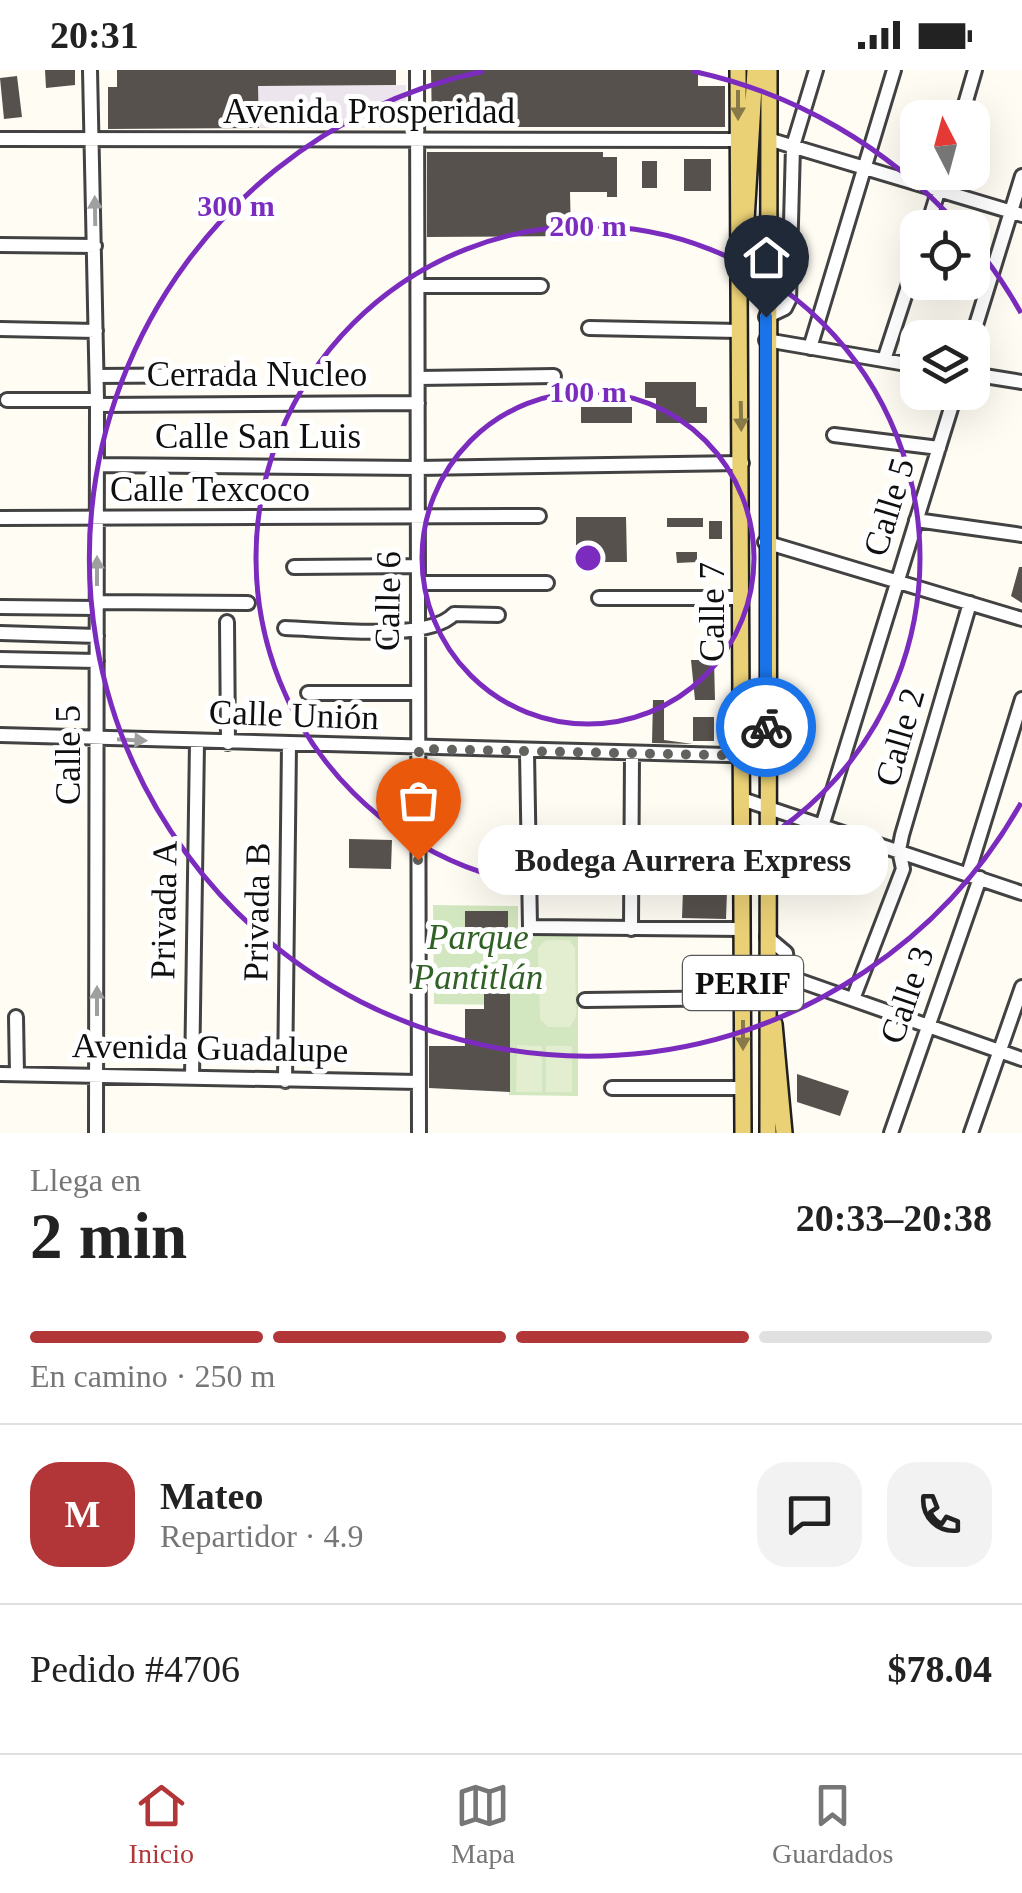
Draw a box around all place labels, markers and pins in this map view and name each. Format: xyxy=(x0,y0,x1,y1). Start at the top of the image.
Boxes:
pin xyxy=(724,215,809,318)
centre of rings xyxy=(570,540,606,576)
pin xyxy=(376,758,461,861)
callout: Bodega Aurrera Express xyxy=(478,825,888,895)

